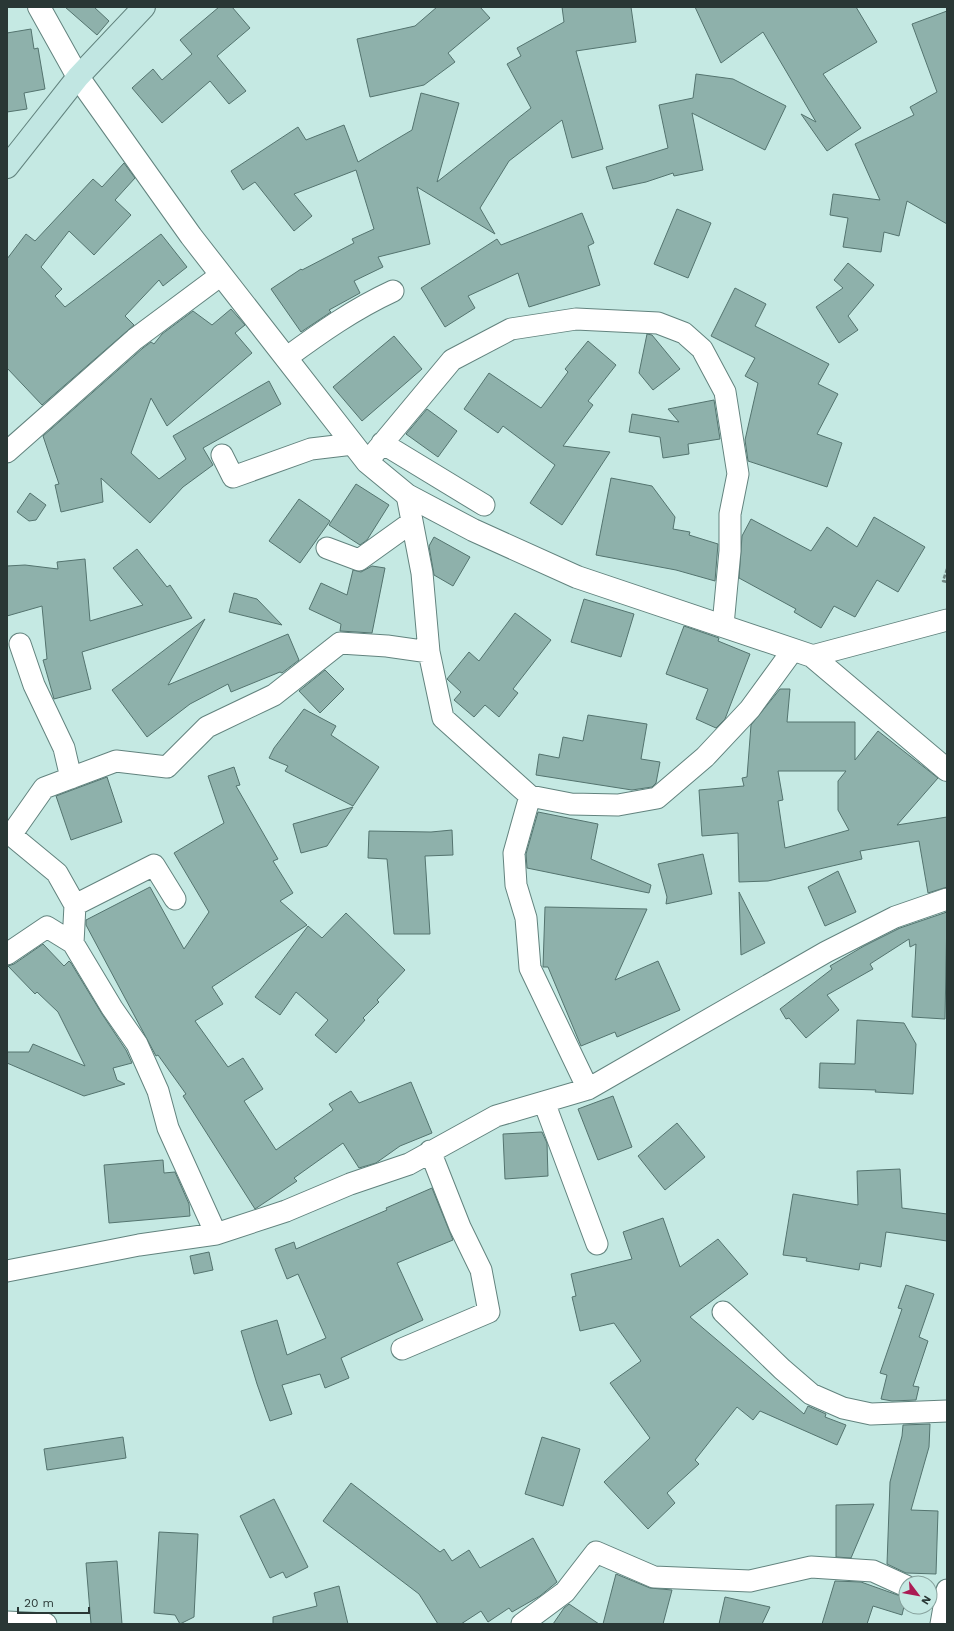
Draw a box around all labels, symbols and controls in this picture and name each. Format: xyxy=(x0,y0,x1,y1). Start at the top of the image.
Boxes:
north arrow xyxy=(898,1575,938,1615)
scale bar xyxy=(18,1589,89,1615)
text: N xyxy=(918,1593,934,1607)
text: 20 m xyxy=(24,1596,54,1610)

